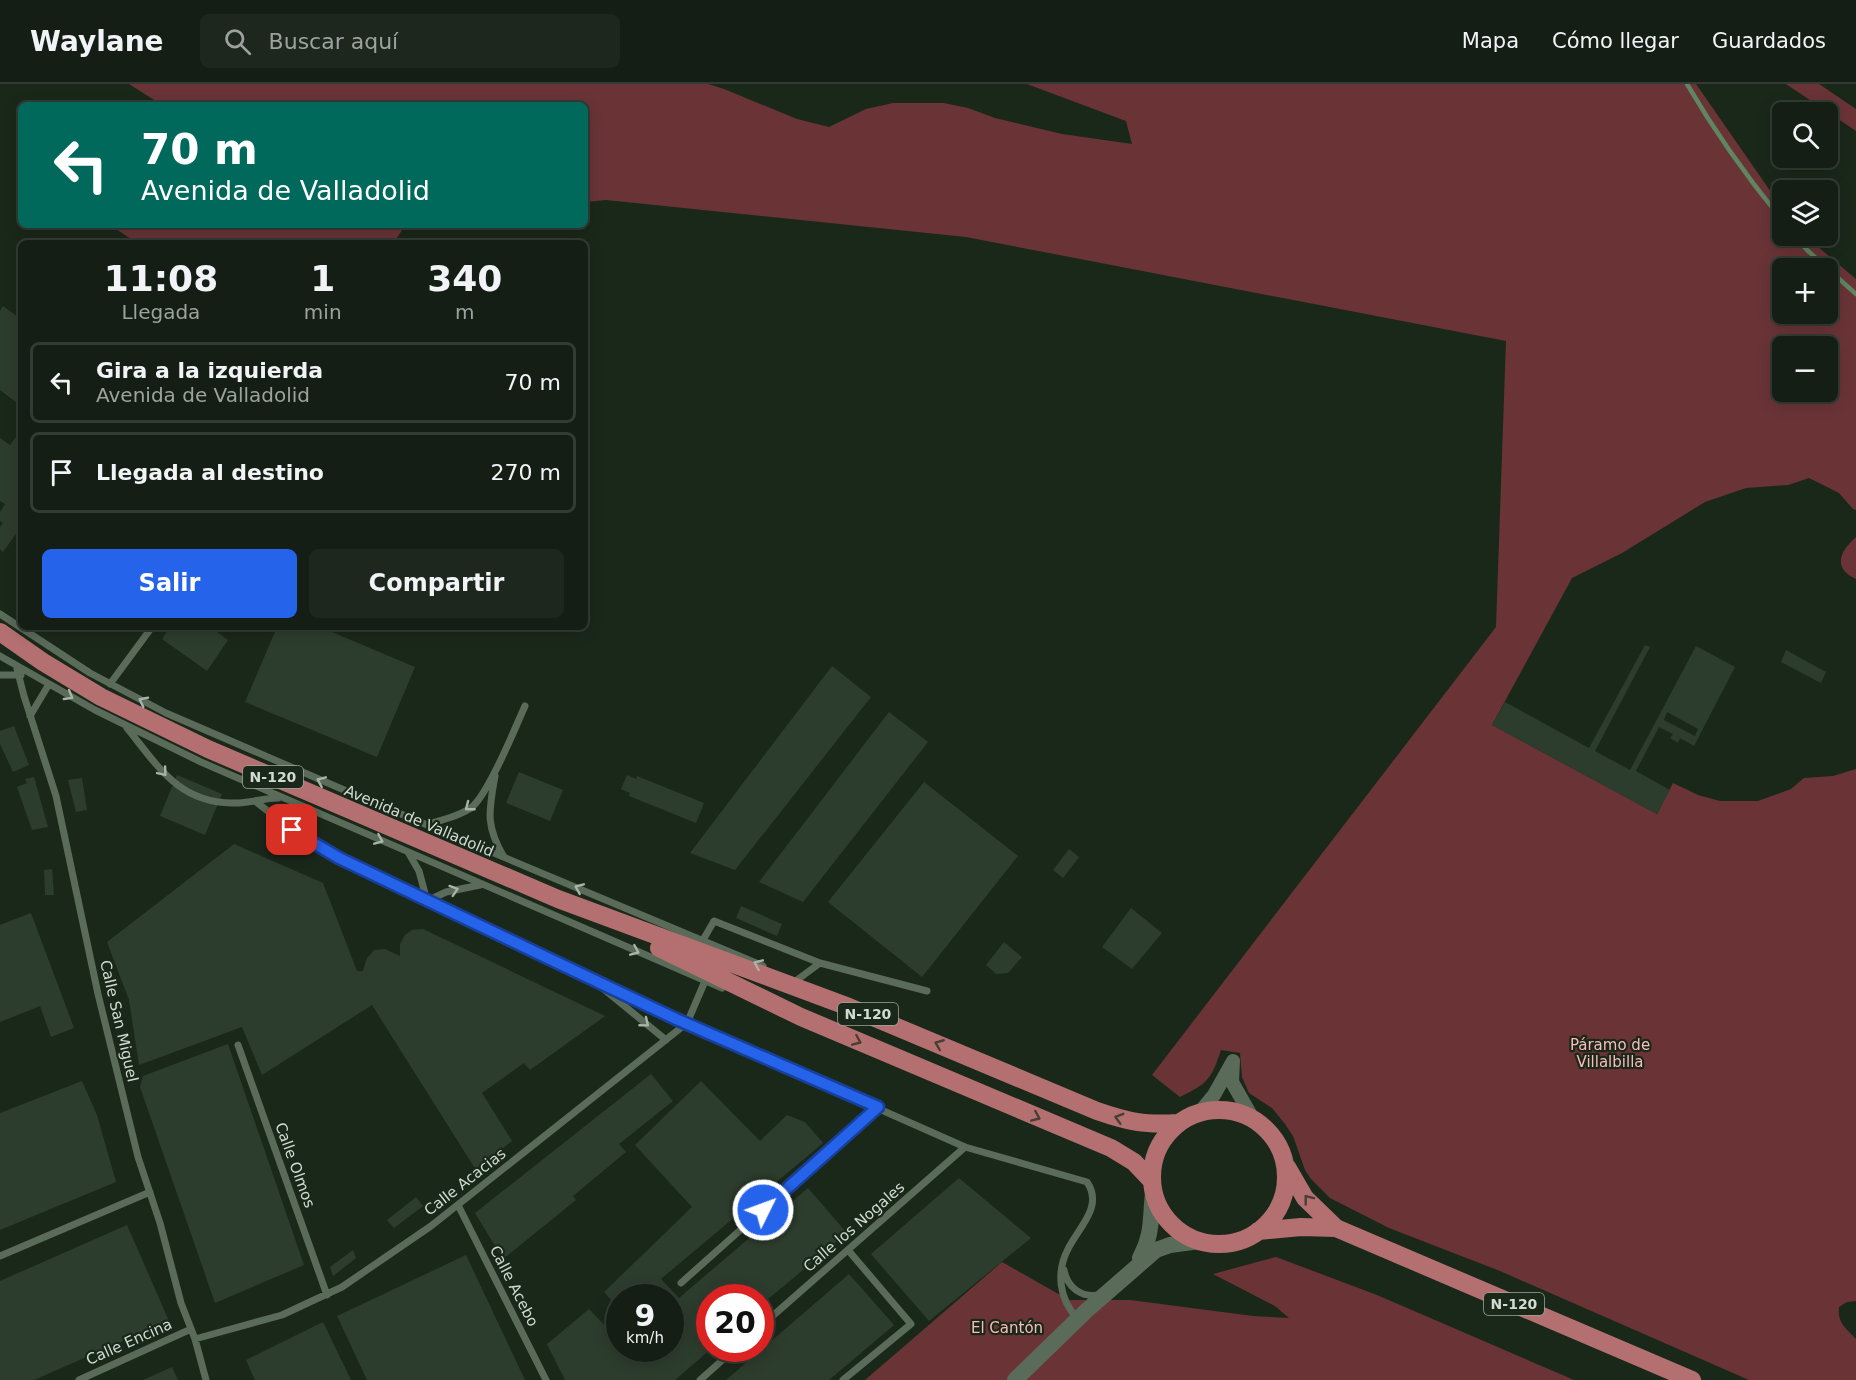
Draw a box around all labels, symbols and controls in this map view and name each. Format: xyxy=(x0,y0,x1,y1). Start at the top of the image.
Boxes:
search box xyxy=(200,14,620,68)
text: Waylane xyxy=(30,25,164,58)
icon: search xyxy=(221,25,254,58)
text: Buscar aquí xyxy=(269,29,398,54)
text: Mapa xyxy=(1462,29,1519,53)
text: Cómo llegar xyxy=(1552,29,1679,53)
text: Guardados xyxy=(1712,29,1826,53)
map controls xyxy=(1772,102,1838,402)
button: search xyxy=(1772,102,1838,168)
text: 70 m xyxy=(141,125,258,174)
icon: left xyxy=(42,126,120,204)
text: Avenida de Valladolid xyxy=(141,175,430,206)
button: layers xyxy=(1772,180,1838,246)
text: 11:08 xyxy=(104,258,218,299)
text: 1 xyxy=(310,258,335,299)
text: 340 xyxy=(427,258,502,299)
button: + xyxy=(1772,258,1838,324)
text: Llegada xyxy=(121,300,200,324)
text: min xyxy=(304,300,342,324)
text: m xyxy=(455,300,475,324)
button: − xyxy=(1772,336,1838,402)
text: Gira a la izquierda xyxy=(96,358,323,383)
icon: left xyxy=(45,366,78,399)
text: 70 m xyxy=(505,370,561,395)
text: Avenida de Valladolid xyxy=(96,383,310,407)
icon: arrive xyxy=(45,456,78,489)
text: Llegada al destino xyxy=(96,460,324,485)
text: 270 m xyxy=(491,460,561,485)
button: Salir xyxy=(42,549,297,618)
button: Compartir xyxy=(309,549,564,618)
one-way arrow xyxy=(63,688,73,700)
one-way arrow xyxy=(139,697,150,708)
one-way arrow xyxy=(156,765,167,776)
road number: N-120 xyxy=(243,766,303,788)
one-way arrow xyxy=(317,776,328,788)
street label: Avenida de Valladolid xyxy=(342,781,496,861)
one-way arrow xyxy=(465,799,476,810)
pin xyxy=(266,804,317,855)
icon: arrive xyxy=(275,813,308,846)
one-way arrow xyxy=(373,832,384,844)
one-way arrow xyxy=(574,883,585,895)
one-way arrow xyxy=(448,885,459,897)
one-way arrow xyxy=(628,944,639,956)
street label: Calle San Miguel xyxy=(96,958,142,1084)
one-way arrow xyxy=(754,959,765,971)
road number: N-120 xyxy=(838,1003,898,1025)
one-way arrow xyxy=(638,1015,649,1026)
one-way arrow xyxy=(851,1034,862,1046)
park label: Páramo de Villalbilla xyxy=(1570,1036,1650,1071)
one-way arrow xyxy=(935,1039,946,1051)
one-way arrow xyxy=(1030,1110,1041,1122)
one-way arrow xyxy=(1115,1113,1125,1125)
street label: Calle Olmos xyxy=(271,1120,319,1210)
street label: Calle Acacias xyxy=(421,1144,510,1220)
position arrow xyxy=(731,1178,795,1242)
street label: Calle los Nogales xyxy=(800,1178,908,1276)
one-way arrow xyxy=(1304,1195,1315,1206)
street label: Calle Acebo xyxy=(486,1243,542,1329)
speed limit sign: 20 xyxy=(696,1284,774,1362)
road number: N-120 xyxy=(1484,1293,1544,1315)
text: 9 xyxy=(635,1298,655,1333)
street label: Calle Encina xyxy=(83,1315,175,1369)
park label: El Cantón xyxy=(971,1319,1043,1337)
text: km/h xyxy=(626,1329,664,1347)

